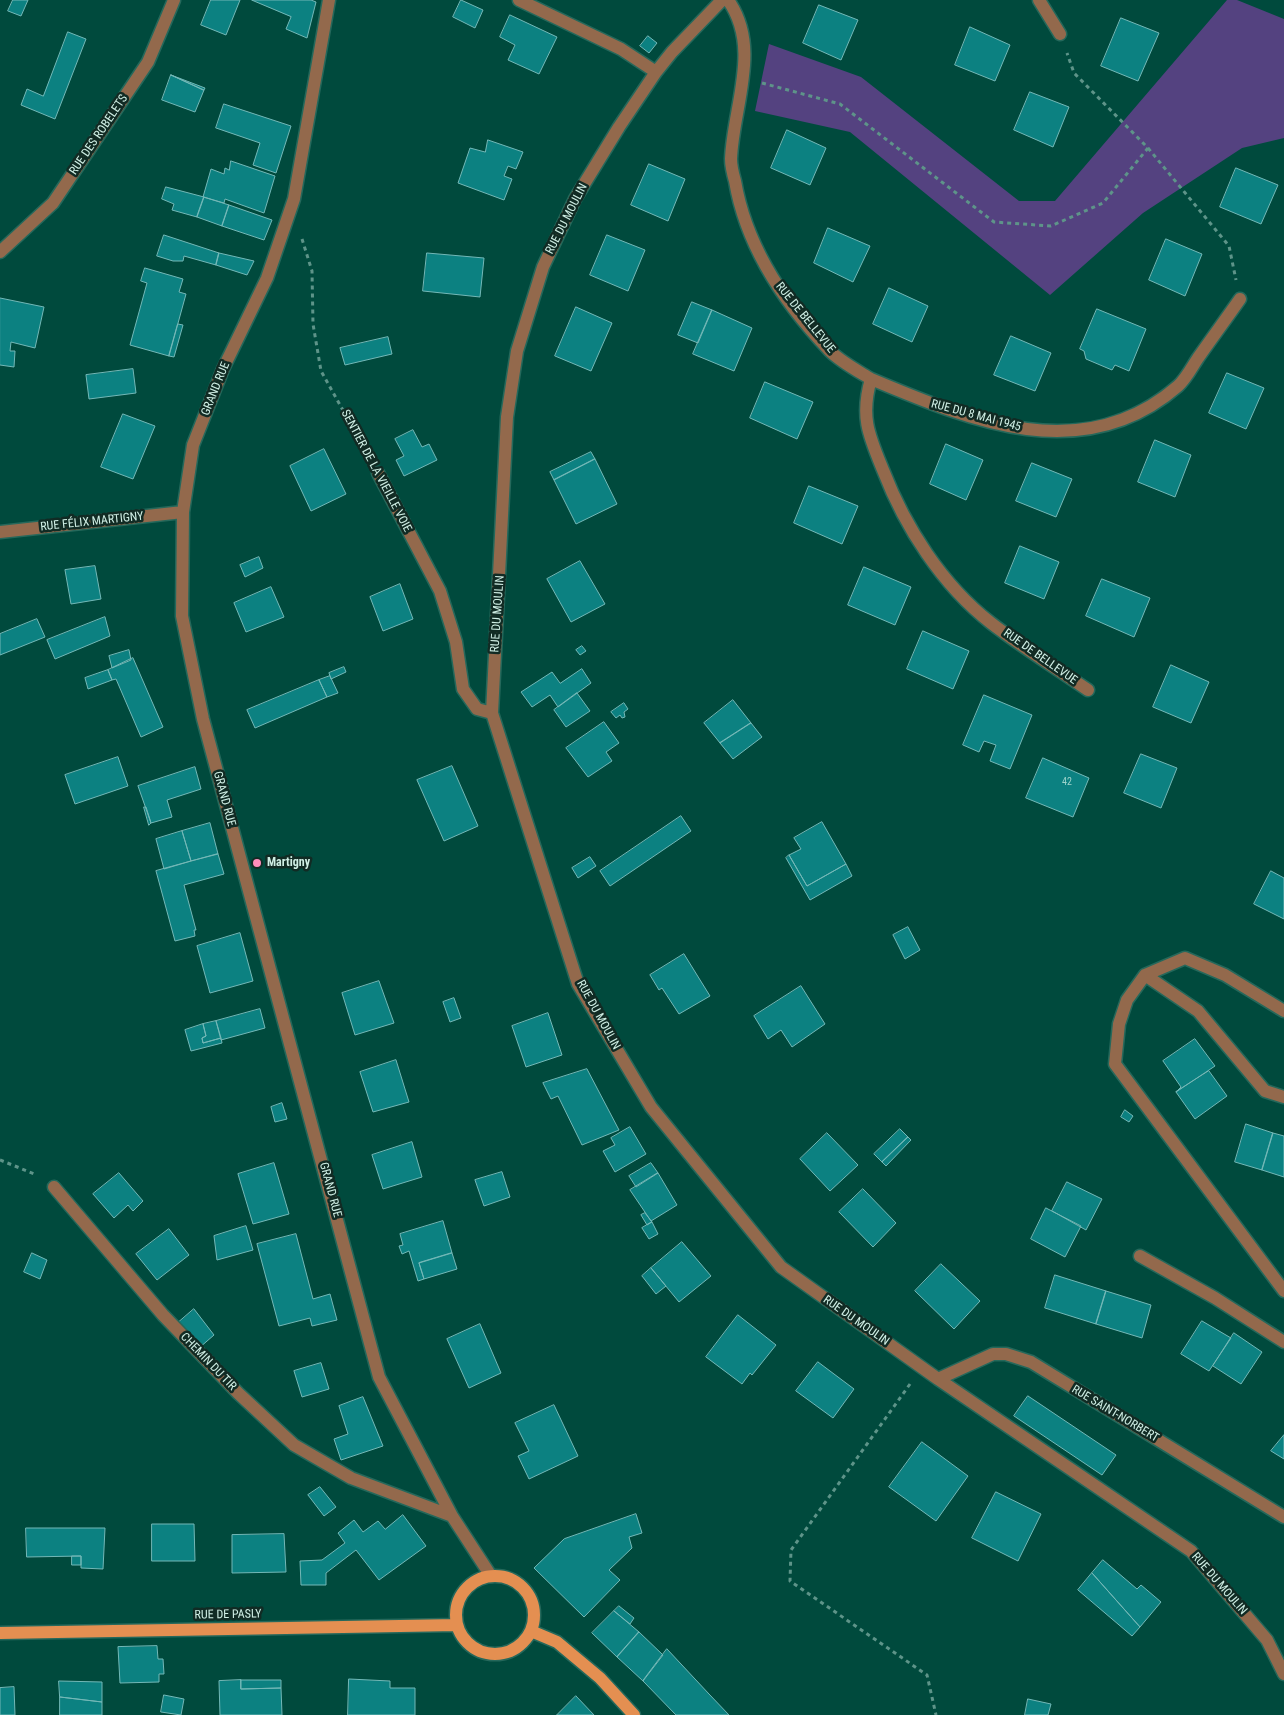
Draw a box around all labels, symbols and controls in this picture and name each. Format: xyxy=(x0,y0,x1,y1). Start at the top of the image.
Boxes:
street label: RUE DES ROBELETS xyxy=(67,92,131,178)
street label: RUE DU MOULIN xyxy=(543,181,591,257)
street label: RUE DE BELLEVUE xyxy=(772,280,838,356)
street label: GRAND RUE xyxy=(199,360,233,418)
street label: RUE DU 8 MAI 1945 xyxy=(930,397,1022,435)
street label: SENTIER DE LA VIEILLE VOIE xyxy=(338,407,414,535)
street label: RUE FÉLIX MARTIGNY xyxy=(40,509,144,535)
street label: RUE DU MOULIN xyxy=(488,575,508,653)
street label: RUE DE BELLEVUE xyxy=(1000,626,1080,688)
street label: GRAND RUE xyxy=(210,770,238,828)
house number: 42 xyxy=(1062,776,1072,788)
place label: Martigny xyxy=(267,856,310,870)
marker: Martigny xyxy=(251,857,263,869)
street label: RUE DU MOULIN xyxy=(573,978,623,1052)
street label: GRAND RUE xyxy=(316,1161,344,1219)
street label: RUE DU MOULIN xyxy=(820,1293,892,1349)
street label: CHEMIN DU TIR xyxy=(177,1330,239,1394)
street label: RUE SAINT-NORBERT xyxy=(1069,1382,1161,1446)
street label: RUE DU MOULIN xyxy=(1188,1550,1250,1618)
street label: RUE DE PASLY xyxy=(194,1607,262,1623)

